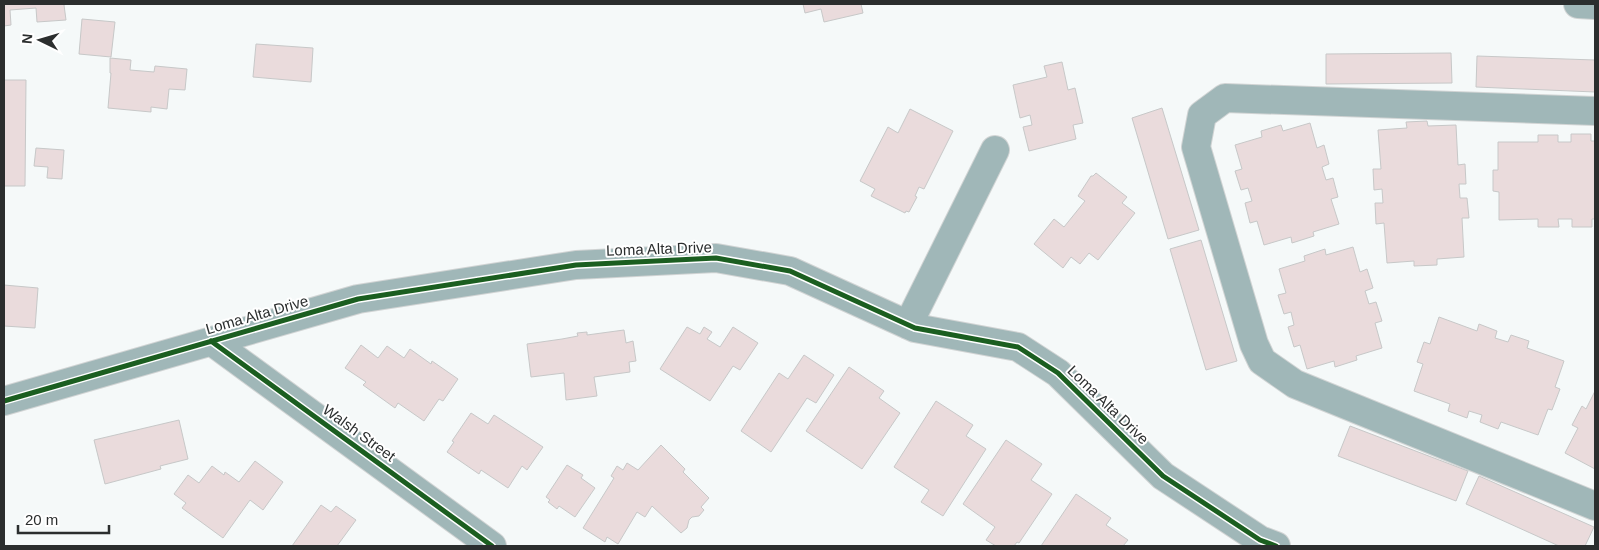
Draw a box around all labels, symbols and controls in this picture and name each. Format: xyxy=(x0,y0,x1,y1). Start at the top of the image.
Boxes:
north arrow xyxy=(15,15,65,65)
text: N xyxy=(19,33,35,45)
street label: Loma Alta Drive xyxy=(606,238,712,259)
street label: Loma Alta Drive xyxy=(204,292,310,337)
street label: Loma Alta Drive xyxy=(1064,362,1152,448)
street label: Walsh Street xyxy=(320,401,399,465)
scale bar xyxy=(18,502,109,534)
text: 20 m xyxy=(25,511,58,528)

